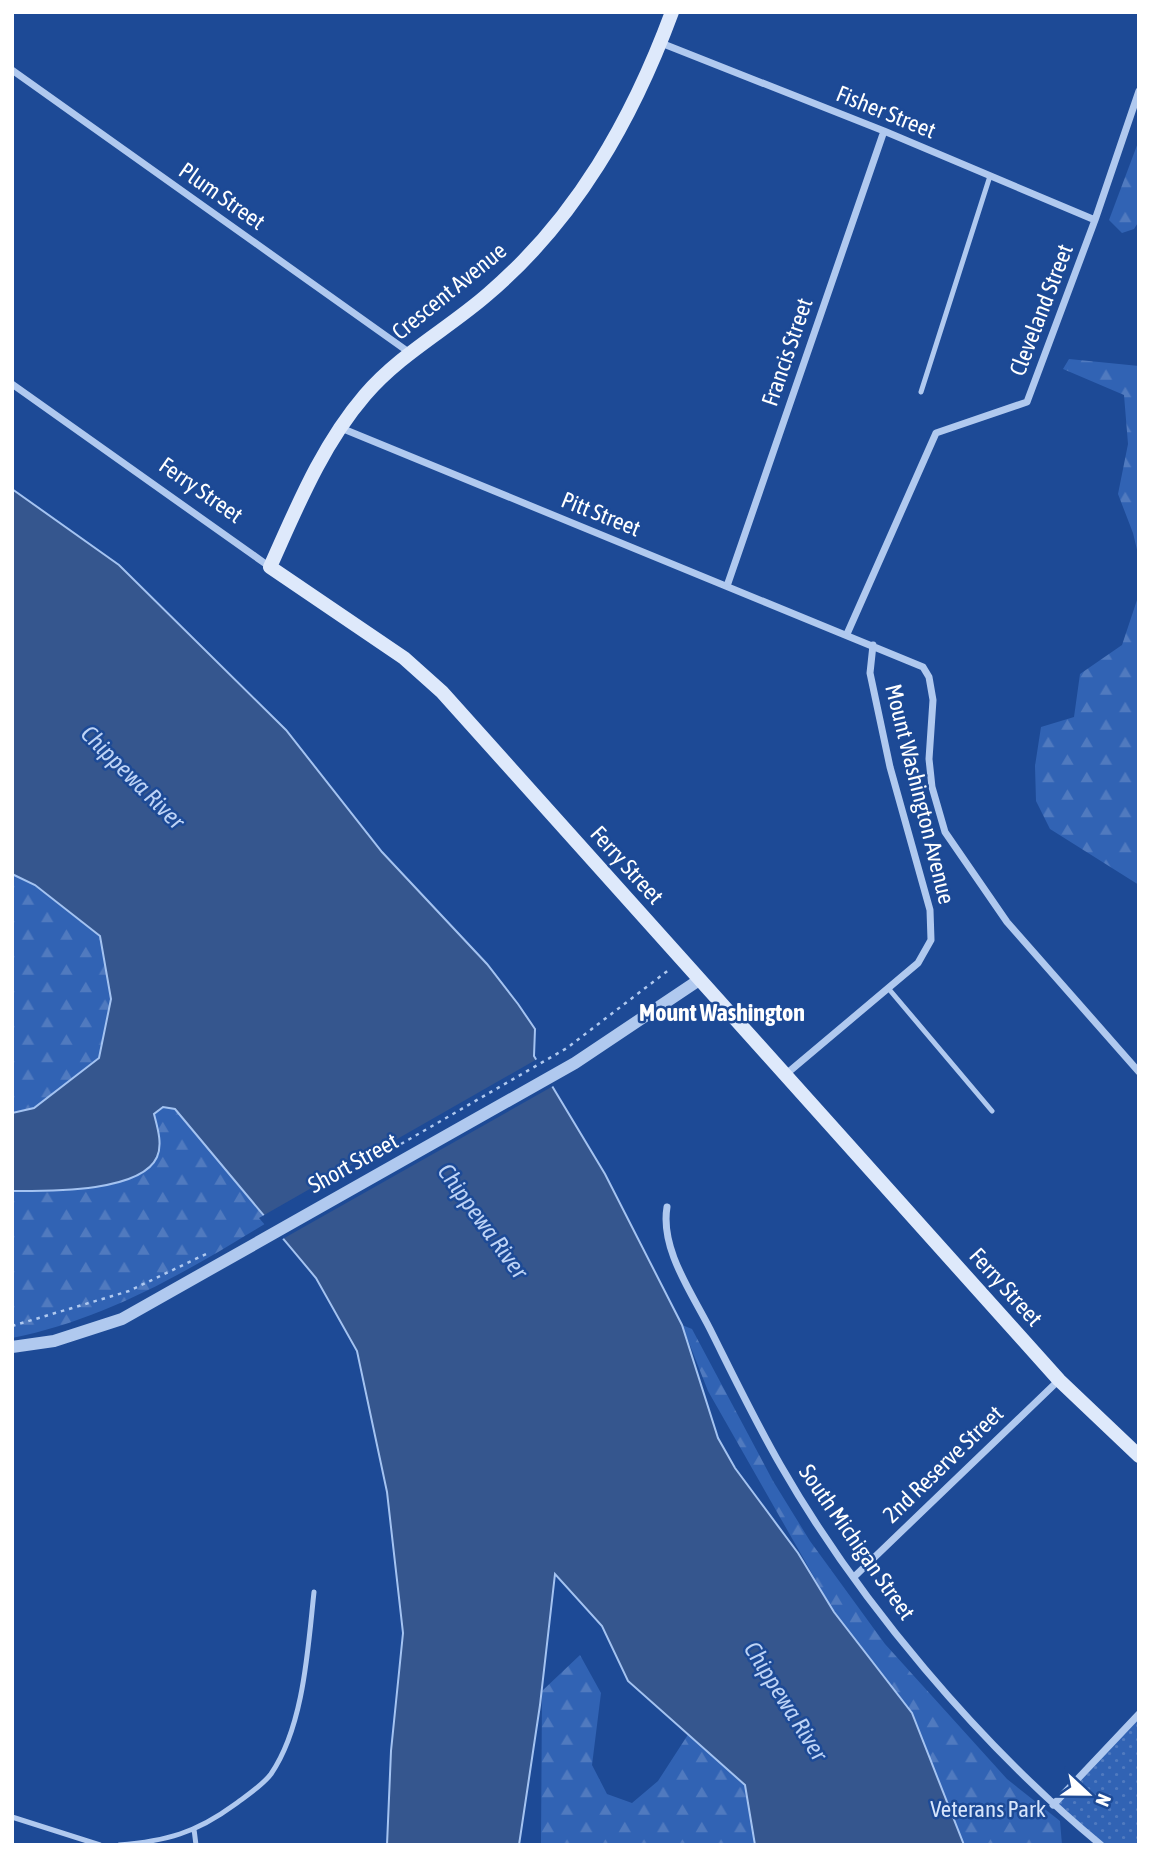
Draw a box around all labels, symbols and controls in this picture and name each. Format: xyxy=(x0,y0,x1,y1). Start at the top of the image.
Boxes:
street label: Fisher Street xyxy=(833,80,939,144)
street label: Plum Street xyxy=(174,157,270,235)
street label: Crescent Avenue xyxy=(387,237,511,345)
street label: Cleveland Street xyxy=(1004,241,1078,379)
street label: Francis Street xyxy=(756,295,818,409)
street label: Ferry Street xyxy=(154,452,248,528)
street label: Pitt Street xyxy=(558,486,644,542)
street label: Mount Washington Avenue xyxy=(880,681,960,907)
water label: Chippewa River xyxy=(76,720,191,835)
street label: Ferry Street xyxy=(585,821,669,909)
district label: Mount Washington xyxy=(639,999,805,1026)
street label: Short Street xyxy=(304,1128,402,1198)
water label: Chippewa River xyxy=(432,1158,534,1284)
street label: Ferry Street xyxy=(964,1243,1048,1331)
street label: 2nd Reserve Street xyxy=(878,1400,1008,1528)
street label: South Michigan Street xyxy=(794,1460,920,1624)
water label: Chippewa River xyxy=(739,1637,834,1766)
north arrow xyxy=(1053,1759,1123,1829)
text: N xyxy=(1091,1791,1116,1810)
park label: Veterans Park xyxy=(930,1796,1046,1822)

